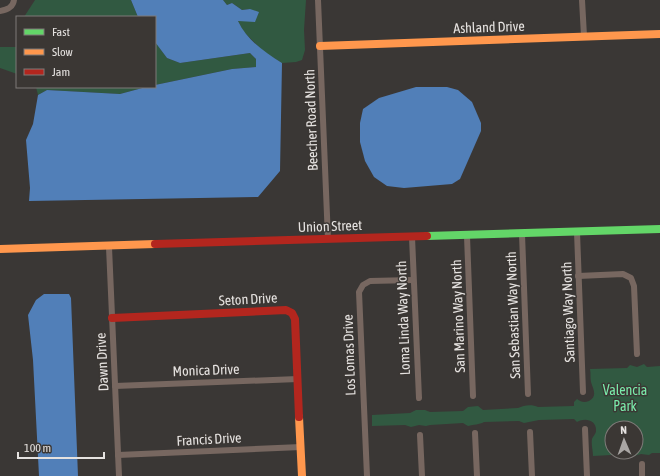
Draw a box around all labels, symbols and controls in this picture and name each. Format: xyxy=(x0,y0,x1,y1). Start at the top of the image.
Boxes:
legend xyxy=(16,16,156,88)
street label: Ashland Drive xyxy=(453,18,525,36)
text: Fast xyxy=(52,25,70,39)
text: Slow xyxy=(52,45,73,59)
text: Jam xyxy=(52,65,70,79)
street label: Beecher Road North xyxy=(301,69,321,171)
street label: Union Street xyxy=(298,217,362,235)
street label: San Sebastian Way North xyxy=(503,251,523,379)
street label: San Marino Way North xyxy=(448,259,468,373)
street label: Loma Linda Way North xyxy=(393,260,413,376)
street label: Santiago Way North xyxy=(558,261,578,363)
street label: Seton Drive xyxy=(218,289,278,309)
street label: Los Lomas Drive xyxy=(340,314,358,396)
street label: Dawn Drive xyxy=(92,332,112,392)
street label: Monica Drive xyxy=(172,361,240,379)
park label: Valencia Park xyxy=(603,382,647,414)
north arrow xyxy=(604,420,644,460)
text: N xyxy=(620,424,627,436)
street label: Francis Drive xyxy=(176,429,242,449)
scale bar xyxy=(18,434,104,460)
text: 100 m xyxy=(24,441,51,455)

